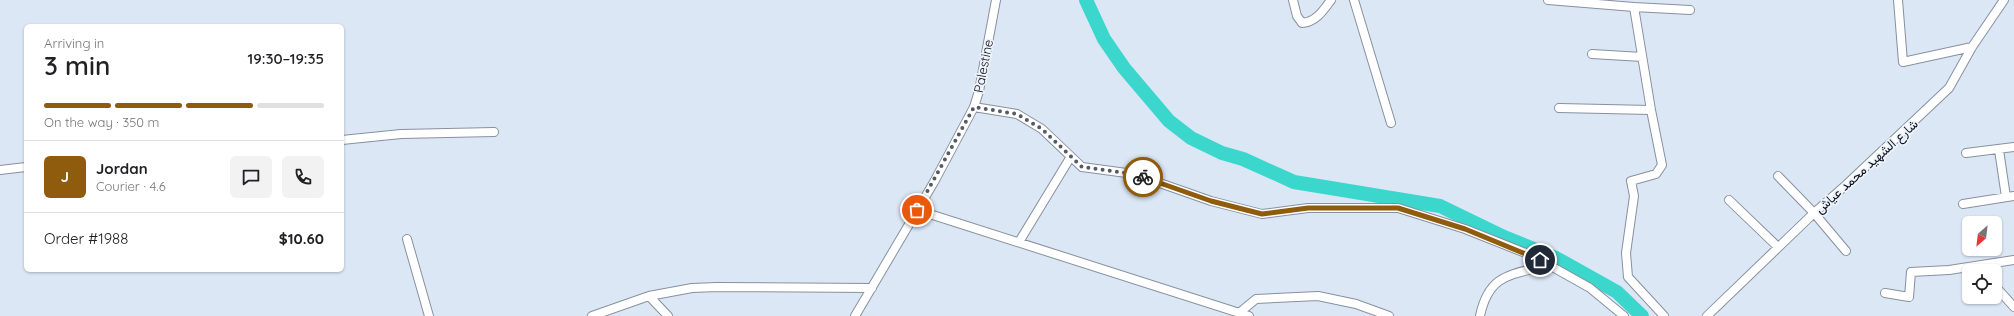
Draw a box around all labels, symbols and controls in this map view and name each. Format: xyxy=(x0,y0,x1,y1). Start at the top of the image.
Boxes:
text: Arriving in xyxy=(44,35,104,51)
street label: Palestine xyxy=(970,38,996,94)
text: 3 min xyxy=(44,49,110,82)
text: 19:30–19:35 xyxy=(248,49,324,68)
text: On the way · 350 m xyxy=(44,114,159,130)
street label: شارع الشهيد محمد عياش xyxy=(1811,116,1922,218)
button: chat xyxy=(230,156,272,198)
button: phone xyxy=(282,156,324,198)
courier xyxy=(1123,157,1163,197)
text: Jordan xyxy=(96,159,148,178)
icon: bike xyxy=(1132,166,1154,188)
text: J xyxy=(61,167,69,186)
text: Courier · 4.6 xyxy=(96,178,166,194)
pin xyxy=(900,193,934,227)
icon: bag xyxy=(906,199,928,221)
north arrow xyxy=(1962,216,2002,256)
map controls xyxy=(1962,216,2002,304)
text: Order #1988 xyxy=(44,229,128,248)
text: $10.60 xyxy=(279,229,324,248)
pin xyxy=(1523,243,1557,277)
icon: home xyxy=(1529,249,1551,271)
button: locate xyxy=(1962,264,2002,304)

